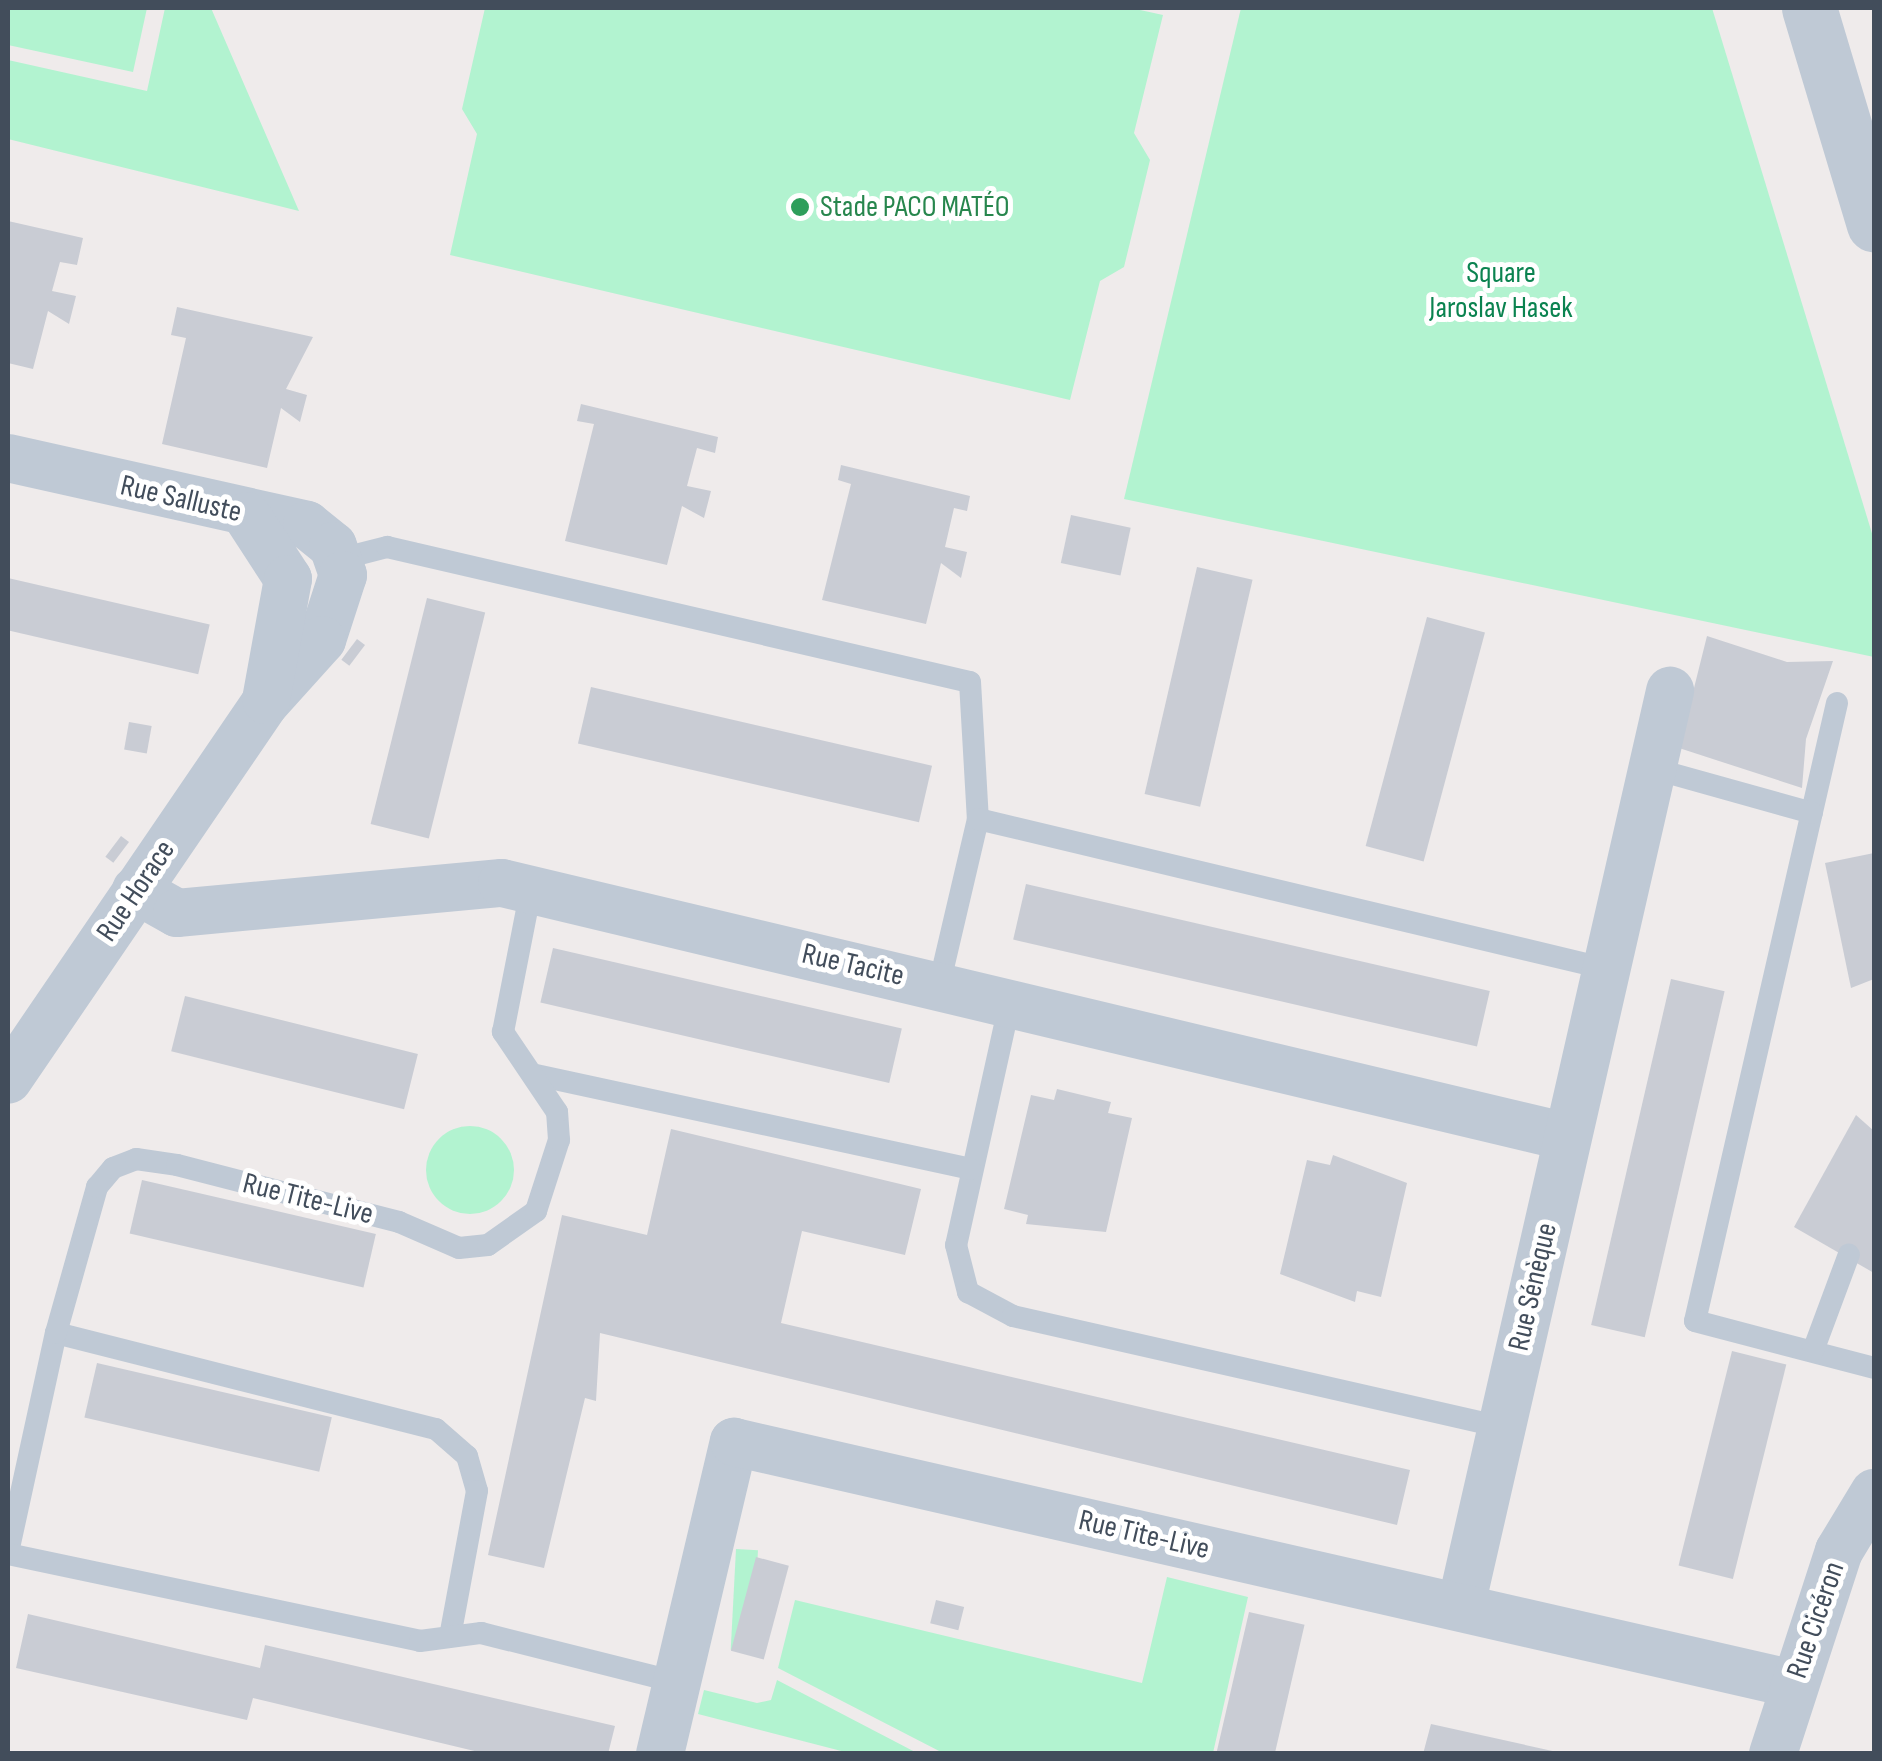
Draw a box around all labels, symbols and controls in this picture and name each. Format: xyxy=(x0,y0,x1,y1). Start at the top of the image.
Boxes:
place label: Stade PACO MATÉO xyxy=(820,189,1010,225)
marker: Stade PACO MATÉO xyxy=(789,196,811,218)
park label: Square Jaroslav Hasek xyxy=(1429,255,1573,326)
street label: Rue Salluste xyxy=(117,468,245,530)
street label: Rue Horace xyxy=(89,833,183,949)
street label: Rue Tacite xyxy=(799,936,907,994)
street label: Rue Tite-Live xyxy=(239,1165,377,1233)
street label: Rue Sénèque xyxy=(1501,1220,1565,1354)
street label: Rue Tite-Live xyxy=(1075,1502,1213,1568)
street label: Rue Cicéron xyxy=(1779,1557,1853,1683)

